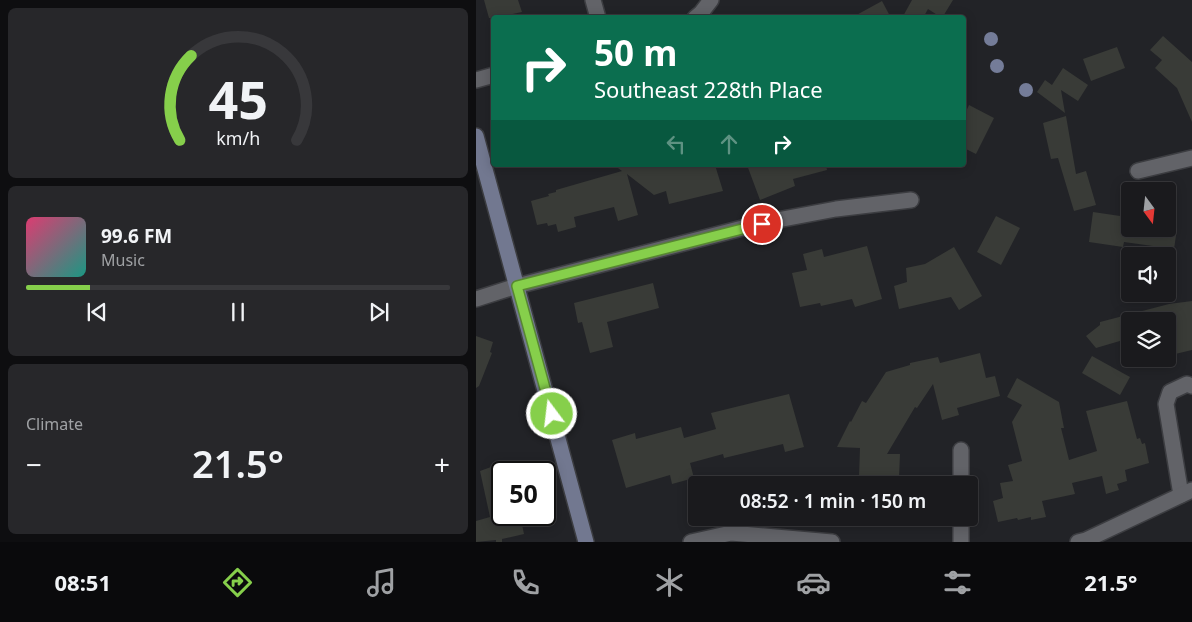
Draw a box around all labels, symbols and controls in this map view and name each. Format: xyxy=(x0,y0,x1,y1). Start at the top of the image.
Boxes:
text: 50 m xyxy=(594,29,677,76)
icon: right xyxy=(511,35,576,100)
text: 45 xyxy=(208,63,268,134)
text: Southeast 228th Place xyxy=(594,74,823,104)
text: km/h xyxy=(216,126,260,150)
icon: left xyxy=(662,130,690,158)
icon: ahead xyxy=(715,130,743,158)
icon: right xyxy=(768,130,796,158)
north arrow xyxy=(1121,182,1176,238)
map controls xyxy=(1121,182,1176,367)
pin xyxy=(741,203,783,245)
icon: arrive xyxy=(748,210,776,238)
text: 99.6 FM xyxy=(101,223,172,249)
button: sound xyxy=(1121,247,1176,302)
text: Music xyxy=(101,249,145,271)
icon: previous xyxy=(83,298,111,326)
icon: pause xyxy=(224,298,252,326)
icon: next xyxy=(365,298,393,326)
button: layers xyxy=(1121,312,1176,367)
position arrow xyxy=(525,387,577,439)
text: Climate xyxy=(26,413,83,435)
text: 21.5° xyxy=(192,437,284,489)
text: − xyxy=(26,445,42,483)
text: + xyxy=(434,445,450,483)
speed limit sign: 50 xyxy=(491,461,556,526)
text: 08:52 · 1 min · 150 m xyxy=(740,488,926,514)
icon: directions xyxy=(220,565,255,600)
icon: music xyxy=(364,565,399,600)
icon: phone xyxy=(508,565,543,600)
icon: climate xyxy=(652,565,687,600)
icon: car xyxy=(796,565,831,600)
icon: filters xyxy=(940,565,975,600)
text: 08:51 xyxy=(55,567,111,597)
text: 21.5° xyxy=(1084,567,1137,597)

